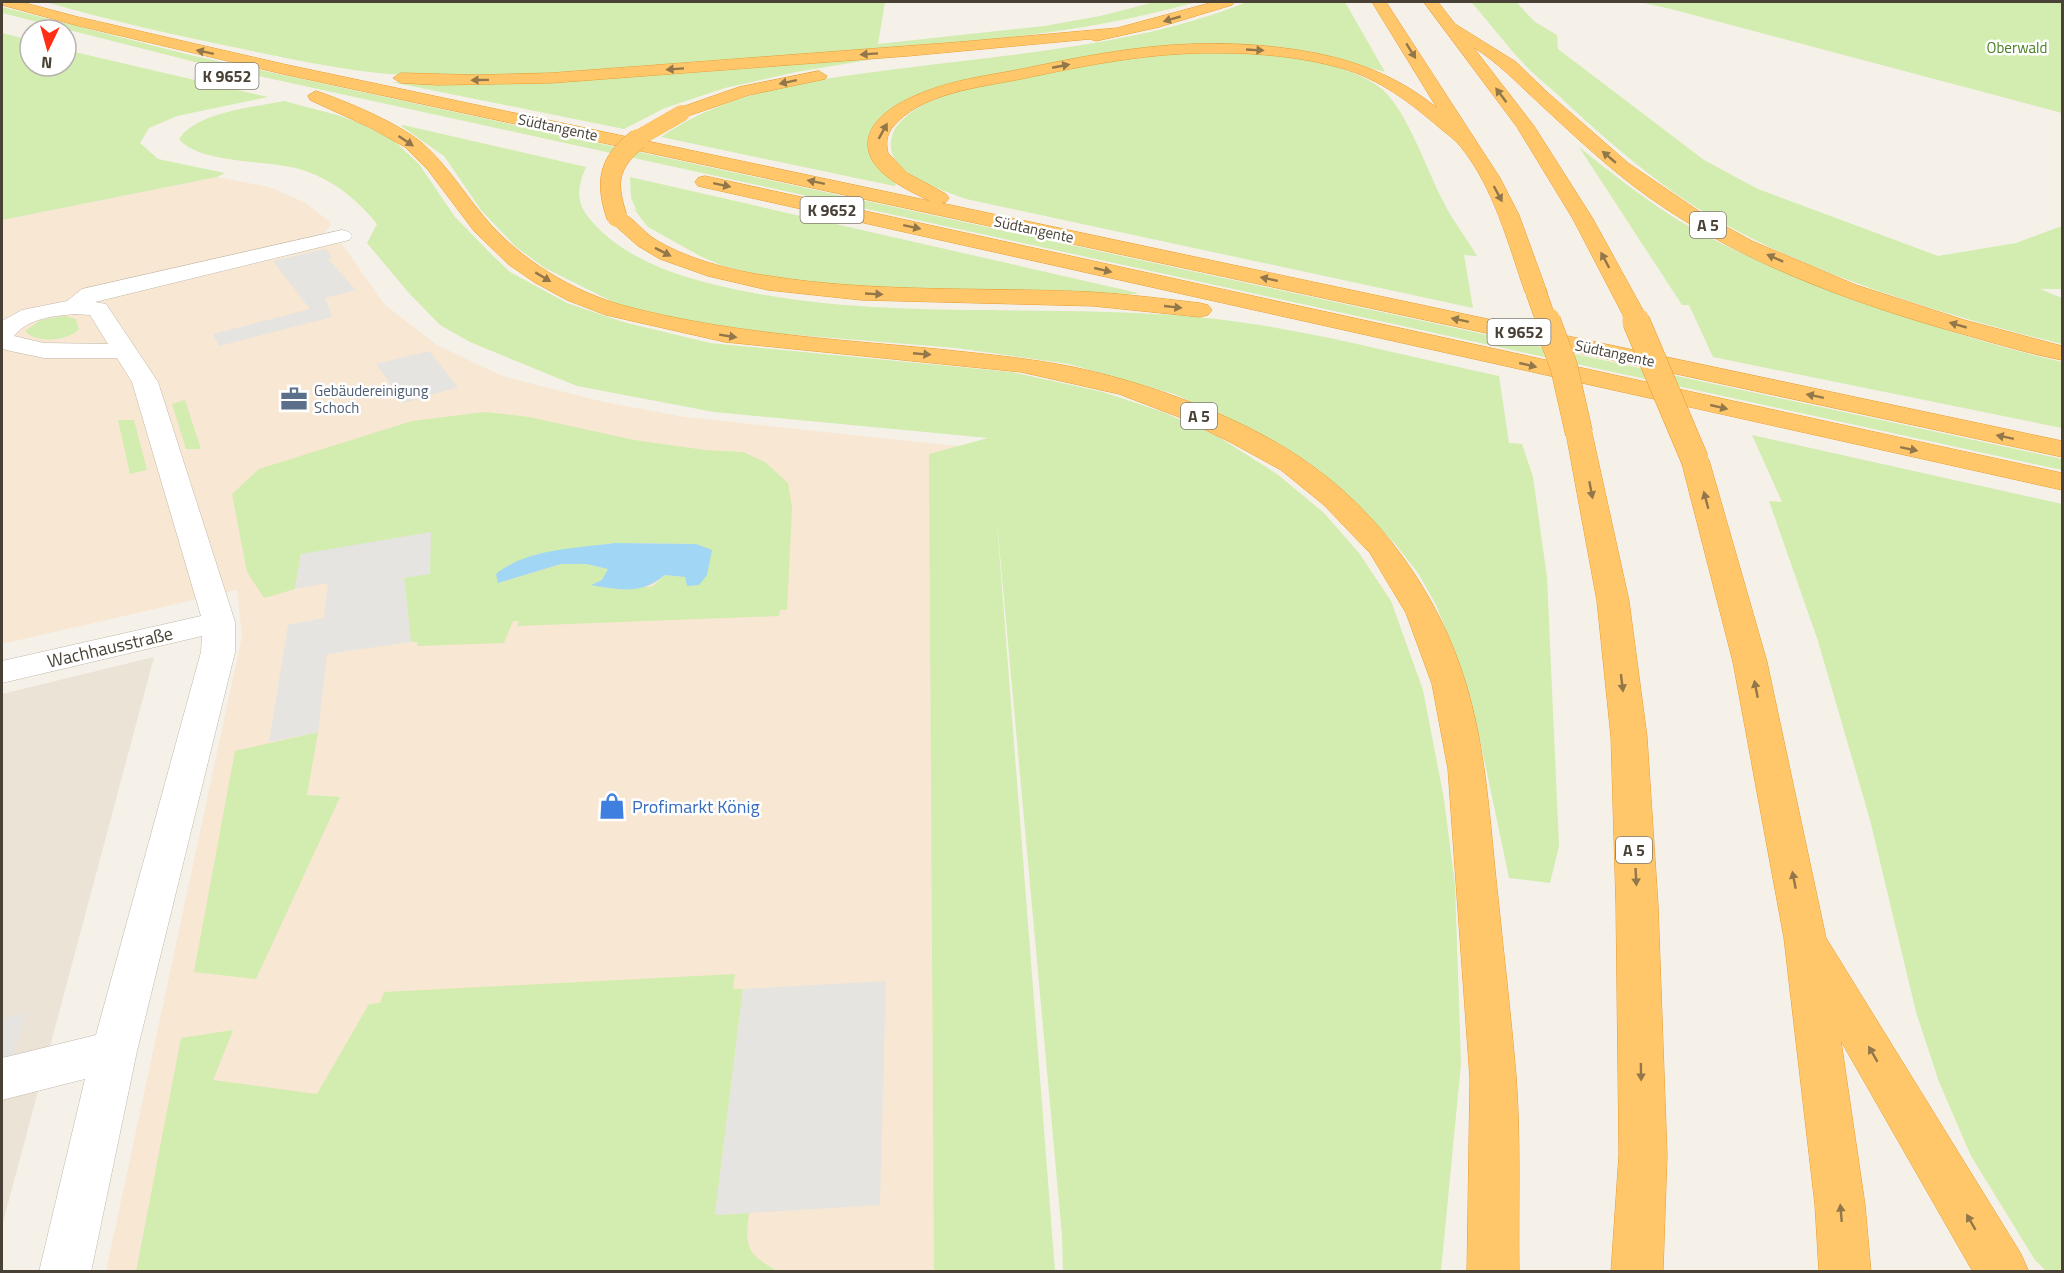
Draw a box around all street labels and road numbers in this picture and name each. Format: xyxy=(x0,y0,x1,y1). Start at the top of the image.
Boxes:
road number: K 9652 xyxy=(196,63,258,89)
street label: Südtangente xyxy=(516,107,600,147)
road number: K 9652 xyxy=(800,197,864,223)
street label: Südtangente xyxy=(992,209,1076,249)
road number: A 5 xyxy=(1690,212,1726,238)
road number: K 9652 xyxy=(1488,319,1550,345)
street label: Südtangente xyxy=(1573,333,1657,373)
road number: A 5 xyxy=(1181,403,1217,429)
street label: Wachhausstraße xyxy=(45,619,175,675)
road number: A 5 xyxy=(1616,837,1652,863)

